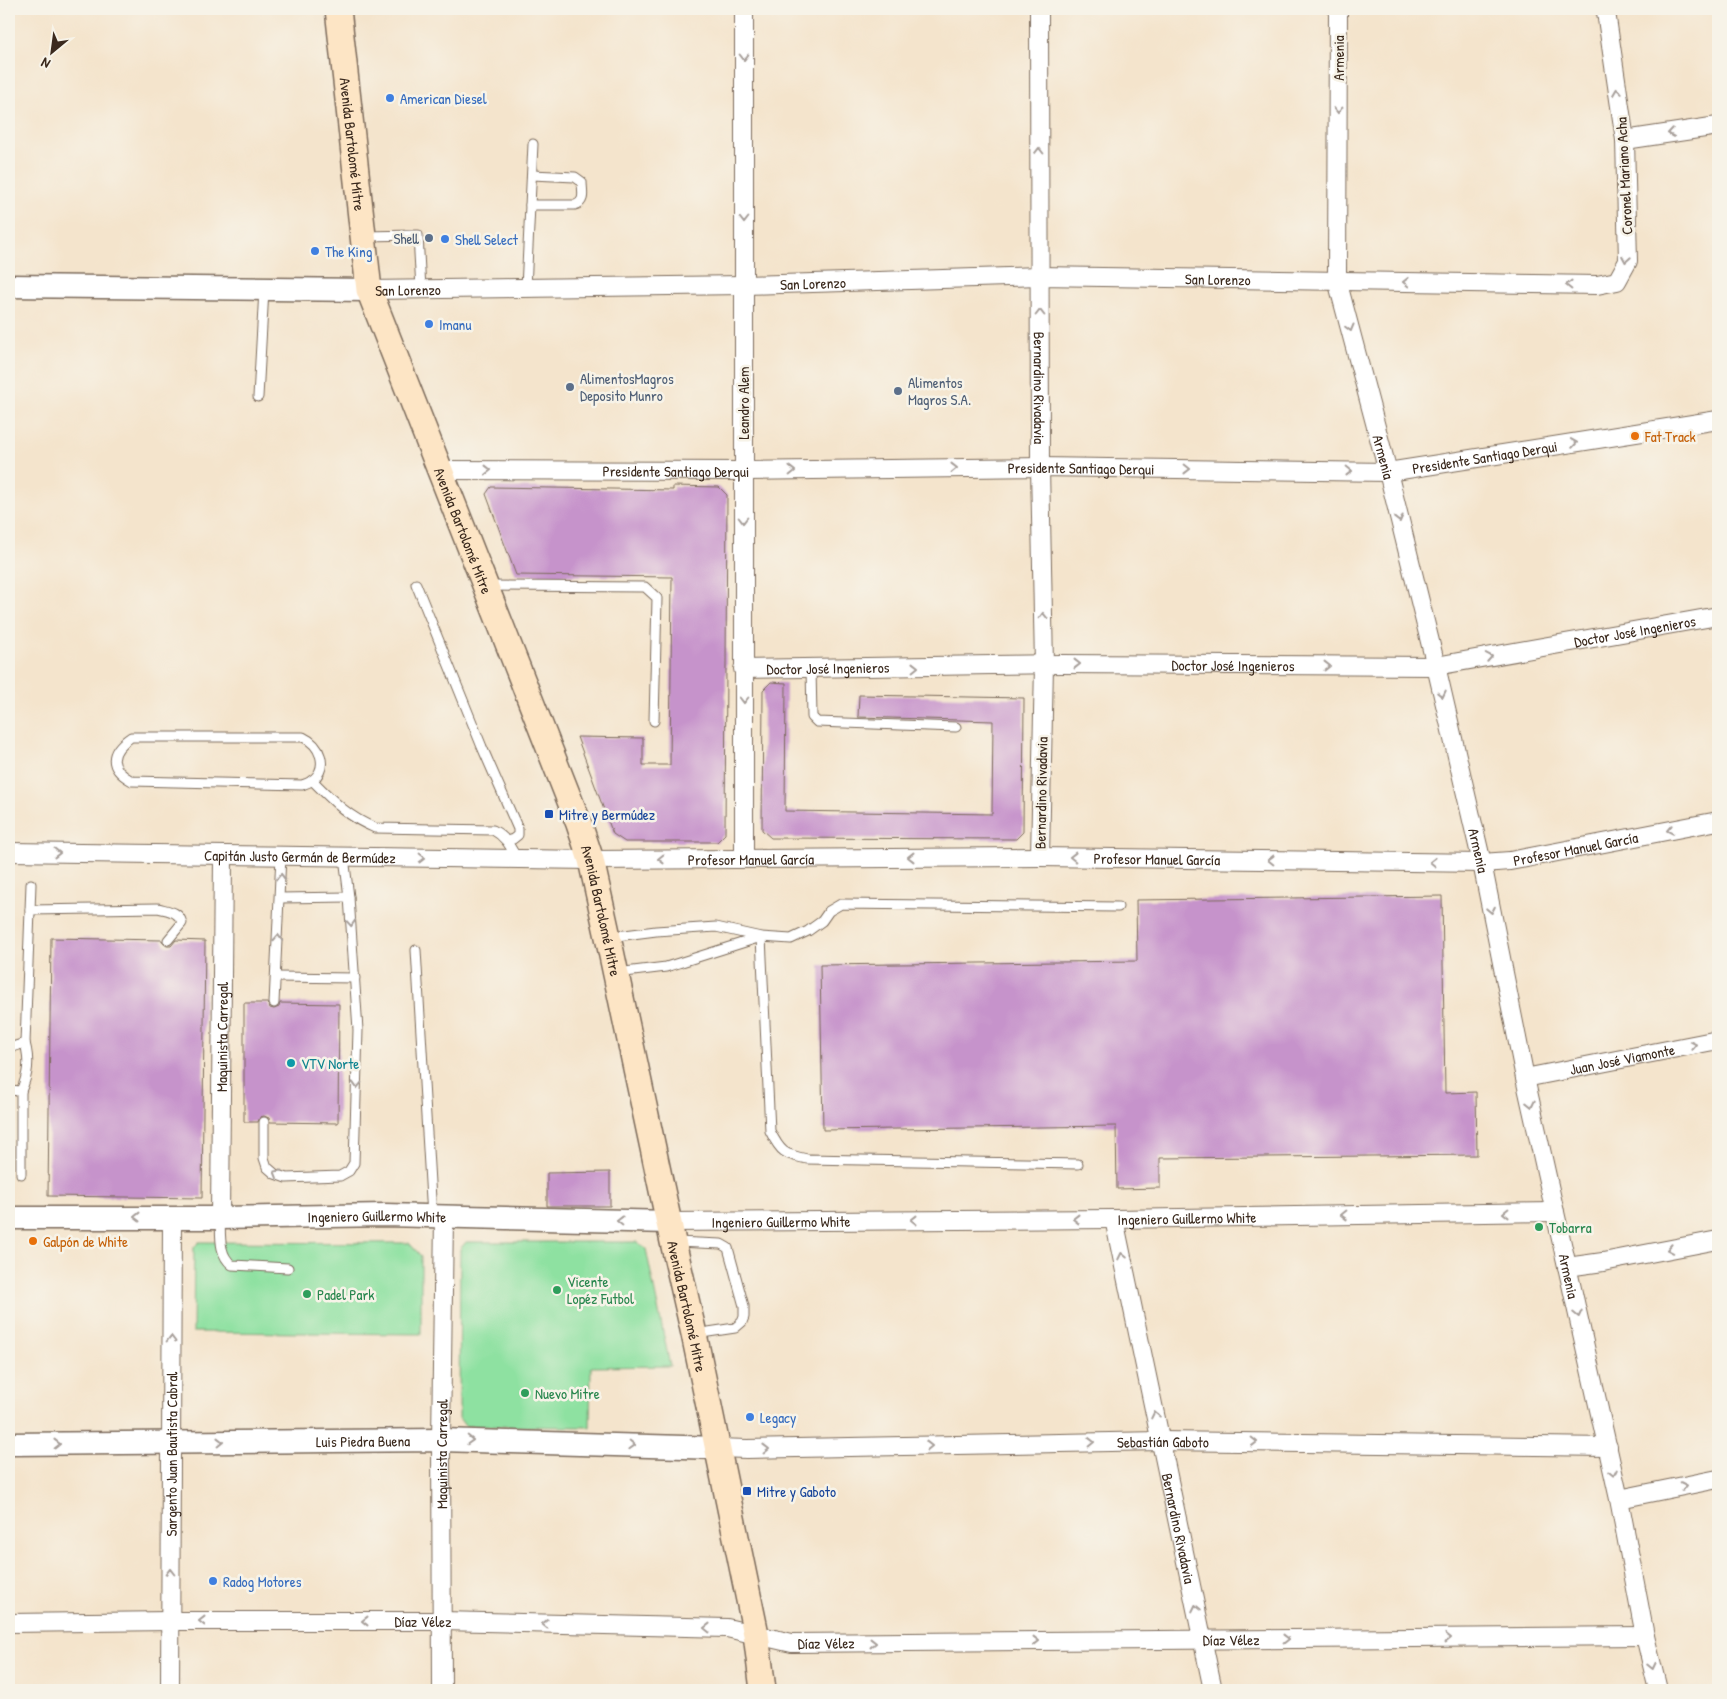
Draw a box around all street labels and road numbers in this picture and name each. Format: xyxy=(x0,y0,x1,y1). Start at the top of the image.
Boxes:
street label: Armenia xyxy=(1328,35,1349,81)
street label: Avenida Bartolomé Mitre xyxy=(335,76,371,212)
street label: Coronel Mariano Acha xyxy=(1610,117,1638,235)
street label: San Lorenzo xyxy=(1185,268,1251,290)
street label: San Lorenzo xyxy=(780,271,846,294)
street label: San Lorenzo xyxy=(375,279,441,300)
street label: Bernardino Rivadavia xyxy=(1029,332,1050,444)
street label: Leandro Alem xyxy=(733,367,754,439)
street label: Armenia xyxy=(1368,432,1400,481)
street label: Presidente Santiago Derqui xyxy=(1411,435,1559,479)
street label: Presidente Santiago Derqui xyxy=(1007,456,1155,479)
street label: Presidente Santiago Derqui xyxy=(603,460,750,482)
street label: Avenida Bartolomé Mitre xyxy=(429,464,498,597)
street label: Doctor José Ingenieros xyxy=(1572,610,1697,652)
street label: Doctor José Ingenieros xyxy=(1171,654,1295,676)
street label: Doctor José Ingenieros xyxy=(766,656,890,679)
street label: Bernardino Rivadavia xyxy=(1030,737,1052,849)
street label: Armenia xyxy=(1464,826,1494,875)
street label: Profesor Manuel García xyxy=(1512,826,1640,871)
street label: Avenida Bartolomé Mitre xyxy=(576,842,627,978)
street label: Capitán Justo Germán de Bermúdez xyxy=(204,844,397,868)
street label: Profesor Manuel García xyxy=(1094,847,1220,870)
street label: Profesor Manuel García xyxy=(688,848,814,870)
street label: Maquinista Carregal xyxy=(211,982,232,1092)
street label: Juan José Viamonte xyxy=(1568,1038,1676,1079)
street label: Ingeniero Guillermo White xyxy=(307,1204,447,1227)
street label: Ingeniero Guillermo White xyxy=(1117,1206,1257,1229)
street label: Ingeniero Guillermo White xyxy=(711,1210,851,1232)
street label: Avenida Bartolomé Mitre xyxy=(662,1238,712,1374)
street label: Armenia xyxy=(1554,1252,1584,1301)
street label: Sargento Juan Bautista Cabral xyxy=(160,1372,182,1536)
street label: Maquinista Carregal xyxy=(430,1399,452,1509)
street label: Luis Piedra Buena xyxy=(316,1430,410,1452)
street label: Sebastián Gaboto xyxy=(1117,1430,1209,1452)
street label: Bernardino Rivadavia xyxy=(1157,1471,1201,1586)
street label: Díaz Vélez xyxy=(394,1610,452,1632)
street label: Díaz Vélez xyxy=(1203,1629,1260,1650)
street label: Díaz Vélez xyxy=(798,1632,855,1653)

